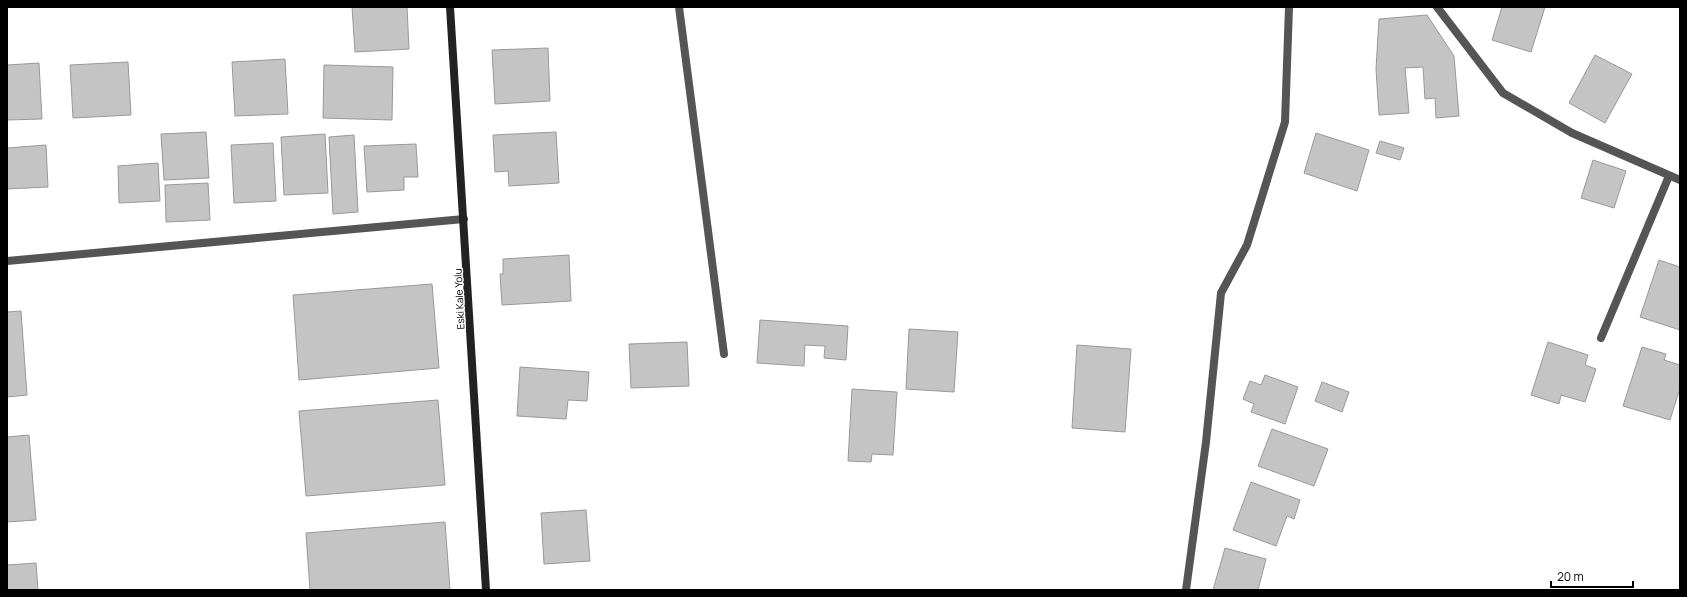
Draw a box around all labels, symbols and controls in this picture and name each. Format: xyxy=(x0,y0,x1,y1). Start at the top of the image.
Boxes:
street label: Eski Kale Yolu xyxy=(450,268,468,330)
scale bar xyxy=(1551,563,1633,589)
text: 20 m xyxy=(1557,568,1584,585)

